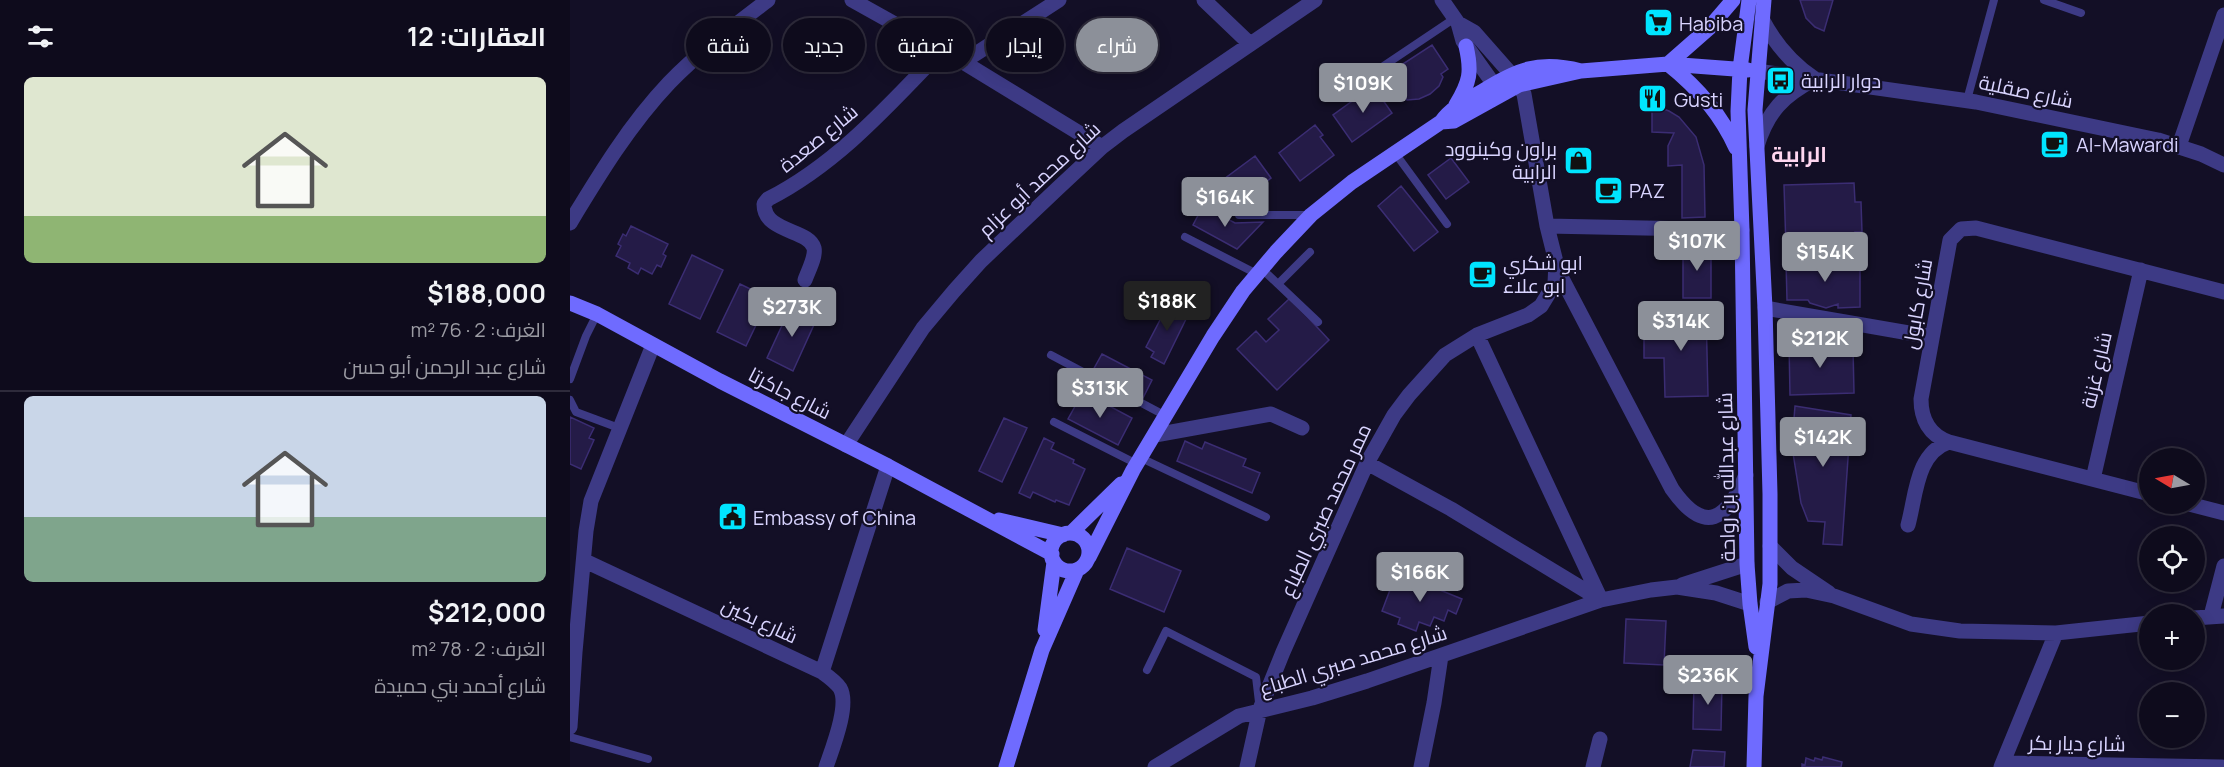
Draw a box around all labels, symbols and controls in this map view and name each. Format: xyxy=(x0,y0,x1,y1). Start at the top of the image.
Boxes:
supermarket icon: Habiba xyxy=(1642,7,1674,39)
place label: Habiba xyxy=(1679,10,1743,37)
text: العقارات: 12 xyxy=(407,18,546,54)
chip: شقة xyxy=(686,18,771,72)
chip: جديد xyxy=(783,18,865,72)
chip: تصفية xyxy=(877,18,974,72)
chip: إيجار xyxy=(986,18,1064,72)
chip: شراء xyxy=(1076,18,1158,72)
icon: filters xyxy=(24,20,57,53)
pin: $109K xyxy=(1321,63,1405,114)
bus stop icon: دوار الرابية xyxy=(1764,64,1796,96)
place label: دوار الرابية xyxy=(1801,67,1881,94)
street label: شارع صقلية xyxy=(1976,68,2076,115)
text: $109K xyxy=(1333,69,1393,96)
restaurant icon: Gusti xyxy=(1637,83,1669,115)
place label: Gusti xyxy=(1674,86,1723,113)
street label: شارع صعدة xyxy=(773,98,864,179)
street label: شارع محمد أبو عزام xyxy=(972,115,1107,243)
icon: home xyxy=(231,116,339,224)
cafe icon: Al-Mawardi xyxy=(2039,128,2071,160)
place label: Al-Mawardi xyxy=(2076,131,2179,158)
place label: براون وكينوود الرابية xyxy=(1445,135,1557,185)
district label: الرابية xyxy=(1771,140,1827,168)
shop icon: براون وكينوود الرابية xyxy=(1562,144,1594,176)
cafe icon: PAZ xyxy=(1592,174,1624,206)
pin: $164K xyxy=(1183,177,1267,228)
place label: PAZ xyxy=(1629,177,1665,204)
text: $164K xyxy=(1196,183,1254,210)
pin: $107K xyxy=(1655,221,1739,272)
text: $107K xyxy=(1668,227,1726,254)
pin: $154K xyxy=(1783,232,1867,283)
text: $154K xyxy=(1796,238,1854,265)
place label: ابو شكري ابو علاء xyxy=(1503,249,1583,299)
street label: شارع كابول xyxy=(1896,257,1939,352)
cafe icon: ابو شكري ابو علاء xyxy=(1466,258,1498,290)
text: $188,000 xyxy=(427,275,546,311)
pin: $188K xyxy=(1125,281,1209,332)
pin: $273K xyxy=(750,287,834,338)
text: $188K xyxy=(1138,287,1196,314)
text: $273K xyxy=(762,293,822,320)
pin: $314K xyxy=(1639,301,1723,352)
text: $314K xyxy=(1652,307,1710,334)
text: الغرف: 2 · 76 m² xyxy=(410,316,546,343)
pin: $212K xyxy=(1778,318,1862,369)
text: $212K xyxy=(1791,324,1849,351)
street label: شارع غزنة xyxy=(2074,329,2119,411)
text: شارع عبد الرحمن أبو حسن xyxy=(343,353,546,380)
street label: شارع جاكرتا xyxy=(744,361,836,426)
pin: $313K xyxy=(1058,368,1142,419)
text: $313K xyxy=(1071,374,1129,401)
street label: شارع عبدالله بن رواحة xyxy=(1711,392,1742,562)
pin: $142K xyxy=(1781,417,1865,468)
street label: ممر محمد صبري الطباع xyxy=(1273,419,1380,602)
text: $142K xyxy=(1794,423,1852,450)
icon: home xyxy=(231,435,339,543)
north arrow xyxy=(2139,448,2205,514)
map controls xyxy=(2139,448,2205,748)
public building icon: Embassy of China xyxy=(716,501,748,533)
place label: Embassy of China xyxy=(753,504,916,531)
button: locate xyxy=(2139,526,2205,592)
pin: $166K xyxy=(1378,552,1462,603)
text: $166K xyxy=(1390,558,1450,585)
street label: شارع بكين xyxy=(717,591,802,650)
text: $212,000 xyxy=(428,594,546,630)
button: + xyxy=(2139,604,2205,670)
street label: شارع محمد صبري الطباع xyxy=(1256,619,1451,704)
text: الغرف: 2 · 78 m² xyxy=(411,635,546,662)
pin: $236K xyxy=(1666,655,1750,706)
text: $236K xyxy=(1677,661,1739,688)
text: شارع أحمد بني حميدة xyxy=(374,672,546,699)
button: − xyxy=(2139,682,2205,748)
street label: شارع ديار بكر xyxy=(2027,729,2126,758)

